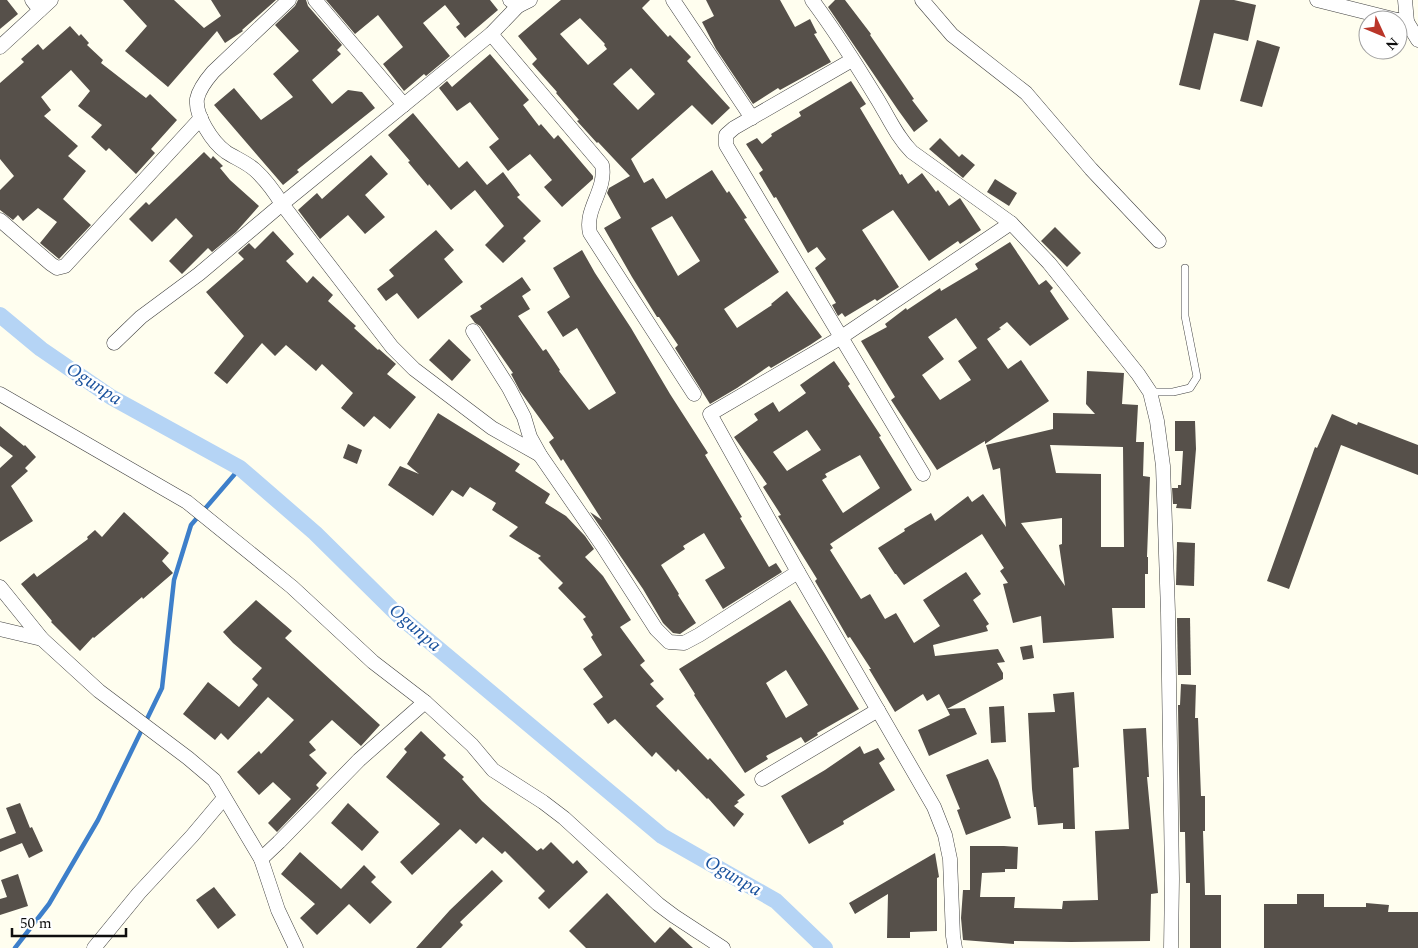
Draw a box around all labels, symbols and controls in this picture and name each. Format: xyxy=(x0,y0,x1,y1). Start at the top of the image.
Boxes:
north arrow xyxy=(1358,10,1408,60)
text: N xyxy=(1380,32,1404,55)
water label: Ogunpa xyxy=(60,355,128,413)
water label: Ogunpa xyxy=(382,597,448,659)
water label: Ogunpa xyxy=(699,848,767,904)
scale bar xyxy=(12,906,126,938)
text: 50 m xyxy=(20,912,52,935)

